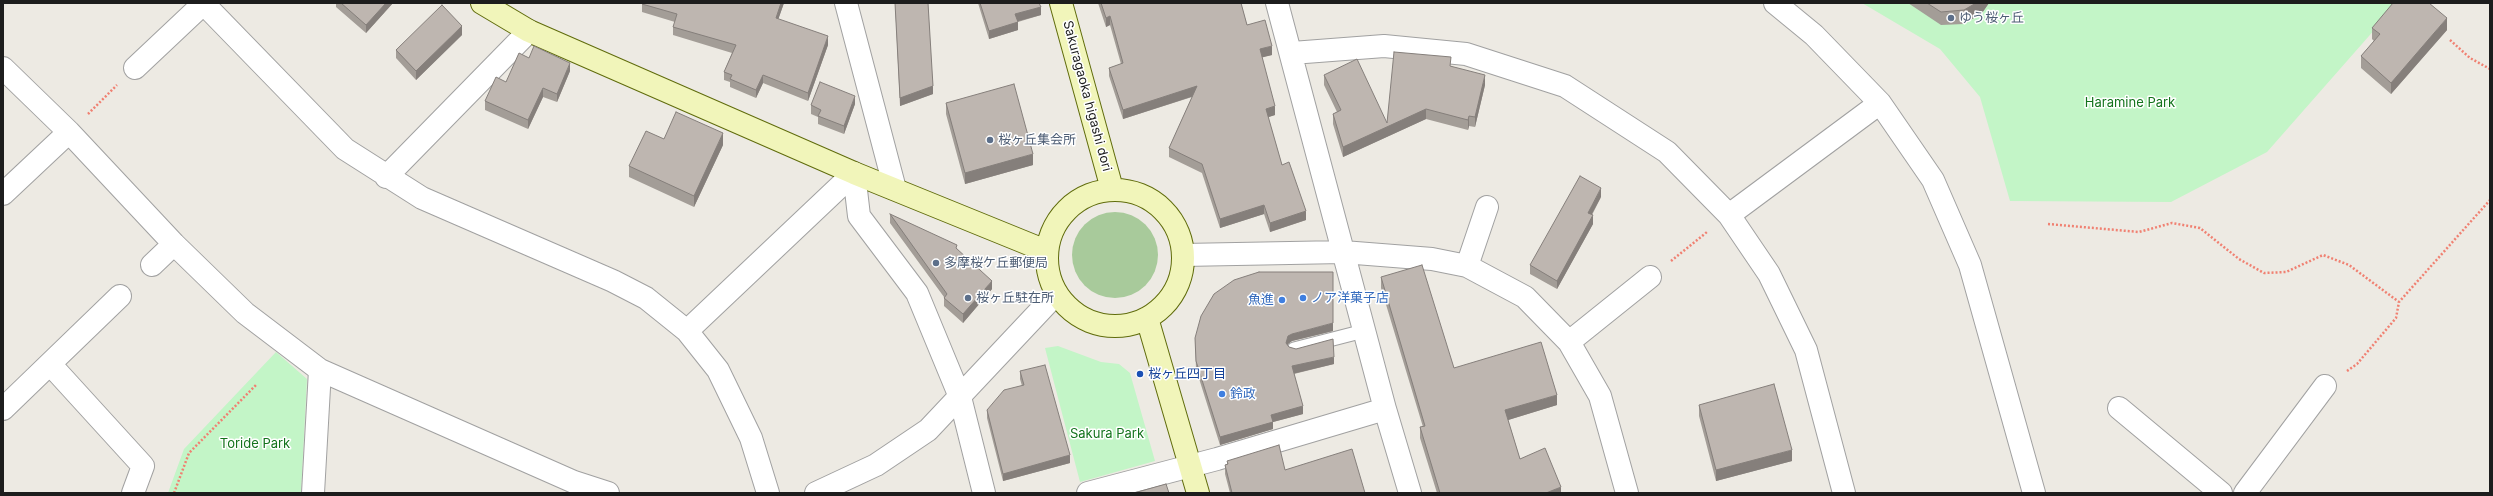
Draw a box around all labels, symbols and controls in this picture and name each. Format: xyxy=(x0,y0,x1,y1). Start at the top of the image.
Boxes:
place label: ゆう桜ヶ丘 xyxy=(1959,10,2024,26)
marker: ゆう桜ヶ丘 xyxy=(1946,13,1956,23)
street label: Sakuragaoka higashi dori xyxy=(1059,19,1115,173)
park label: Haramine Park xyxy=(2085,95,2175,111)
place label: 桜ヶ丘集会所 xyxy=(998,132,1076,148)
marker: 桜ヶ丘集会所 xyxy=(985,135,995,145)
place label: 多摩桜ケ丘郵便局 xyxy=(944,255,1048,271)
marker: 多摩桜ケ丘郵便局 xyxy=(931,258,941,268)
place label: 桜ヶ丘駐在所 xyxy=(976,290,1054,306)
place label: ノア洋菓子店 xyxy=(1311,290,1389,306)
place label: 魚進 xyxy=(1248,292,1274,308)
marker: 桜ヶ丘駐在所 xyxy=(963,293,973,303)
marker: ノア洋菓子店 xyxy=(1298,293,1308,303)
marker: 魚進 xyxy=(1277,295,1287,305)
place label: 桜ヶ丘四丁目 xyxy=(1148,366,1226,382)
marker: 桜ヶ丘四丁目 xyxy=(1135,369,1145,379)
place label: 鈴政 xyxy=(1230,386,1256,402)
marker: 鈴政 xyxy=(1217,389,1227,399)
park label: Sakura Park xyxy=(1070,426,1144,442)
park label: Toride Park xyxy=(220,436,290,452)

